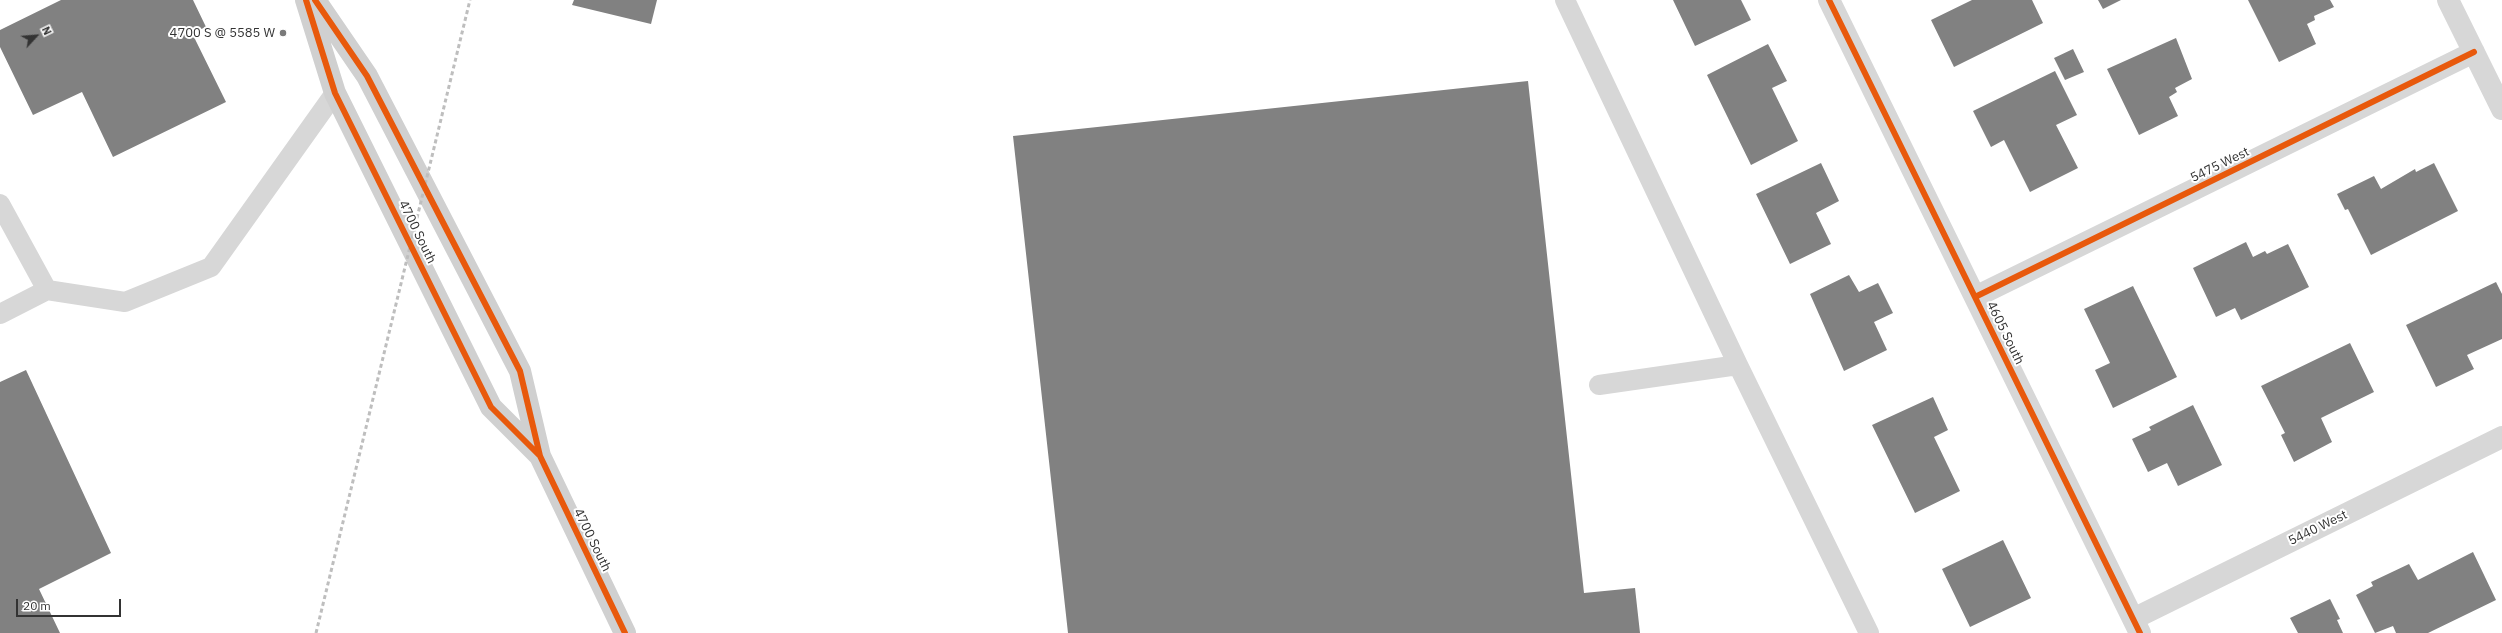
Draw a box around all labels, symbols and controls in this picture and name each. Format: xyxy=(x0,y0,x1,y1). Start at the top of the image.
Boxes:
north arrow xyxy=(16,16,56,56)
text: N xyxy=(39,24,55,37)
place label: 4700 S @ 5585 W xyxy=(170,25,275,41)
marker: 4700 S @ 5585 W xyxy=(278,28,288,38)
street label: 5475 West xyxy=(2188,144,2252,186)
street label: 4700 South xyxy=(395,198,439,266)
street label: 4605 South xyxy=(1983,299,2027,367)
street label: 4700 South xyxy=(570,506,614,574)
street label: 5440 West xyxy=(2286,507,2350,549)
scale bar xyxy=(18,591,123,617)
text: 20 m xyxy=(23,598,51,613)

